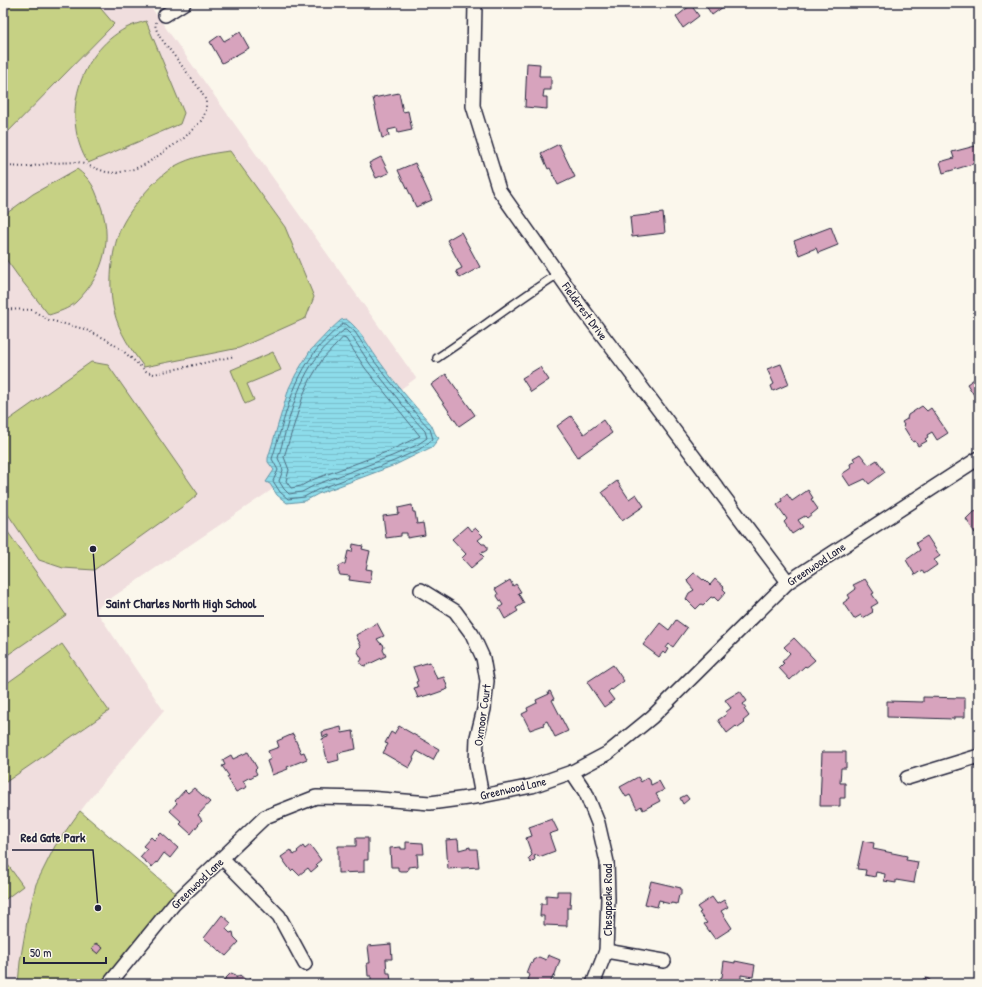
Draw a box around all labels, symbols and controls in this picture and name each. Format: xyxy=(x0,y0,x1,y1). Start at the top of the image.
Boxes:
street label: Fieldcrest Drive xyxy=(558,278,612,344)
street label: Greenwood Lane xyxy=(783,538,849,590)
callout: Saint Charles North High School xyxy=(98,591,264,616)
text: Saint Charles North High School xyxy=(106,594,257,613)
street label: Oxmoor Court xyxy=(469,682,495,747)
street label: Greenwood Lane xyxy=(478,772,548,804)
callout: Red Gate Park xyxy=(12,825,93,850)
text: Red Gate Park xyxy=(21,828,86,846)
street label: Greenwood Lane xyxy=(167,853,227,913)
street label: Chesapeake Road xyxy=(599,863,616,936)
scale bar xyxy=(24,939,106,965)
text: 50 m xyxy=(30,944,51,961)

